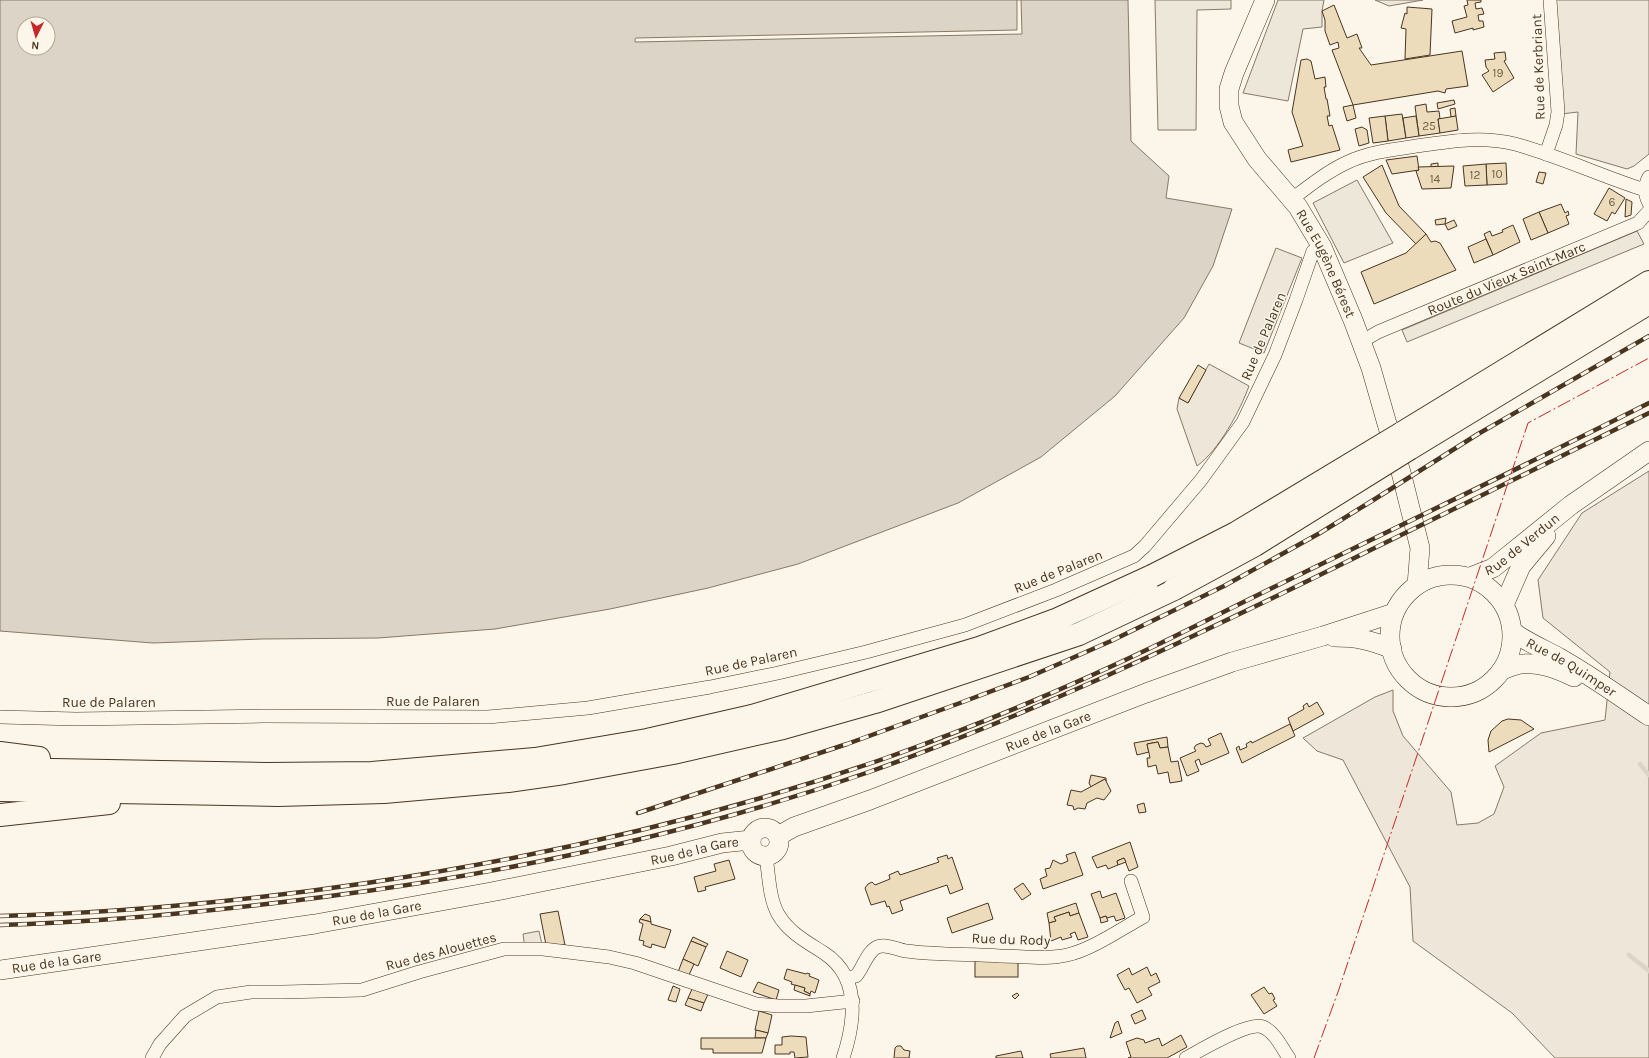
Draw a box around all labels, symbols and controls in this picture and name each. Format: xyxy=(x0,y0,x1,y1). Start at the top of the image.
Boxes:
street label: Rue de Kerbriant xyxy=(1528,14,1549,120)
north arrow xyxy=(16,16,56,56)
text: N xyxy=(31,39,40,52)
house number: 19 xyxy=(1493,66,1503,80)
house number: 25 xyxy=(1422,119,1436,133)
house number: 10 xyxy=(1491,167,1503,181)
house number: 12 xyxy=(1470,168,1481,182)
house number: 14 xyxy=(1430,172,1441,186)
house number: 6 xyxy=(1609,195,1616,209)
street label: Rue Eugène Bérest xyxy=(1292,206,1359,320)
street label: Route du Vieux Saint-Marc xyxy=(1425,238,1588,319)
street label: Rue de Palaren xyxy=(1237,290,1290,383)
street label: Rue de Verdun xyxy=(1482,510,1563,579)
street label: Rue de Palaren xyxy=(1011,546,1105,597)
street label: Rue de Quimper xyxy=(1523,634,1620,701)
street label: Rue de Palaren xyxy=(703,643,799,680)
street label: Rue de Palaren xyxy=(386,693,480,710)
street label: Rue de Palaren xyxy=(62,694,156,711)
street label: Rue de la Gare xyxy=(1003,707,1093,756)
street label: Rue de la Gare xyxy=(649,833,740,869)
street label: Rue de la Gare xyxy=(331,897,423,930)
street label: Rue des Alouettes xyxy=(384,929,498,974)
street label: Rue du Rody xyxy=(971,930,1051,949)
street label: Rue de la Gare xyxy=(11,947,102,977)

